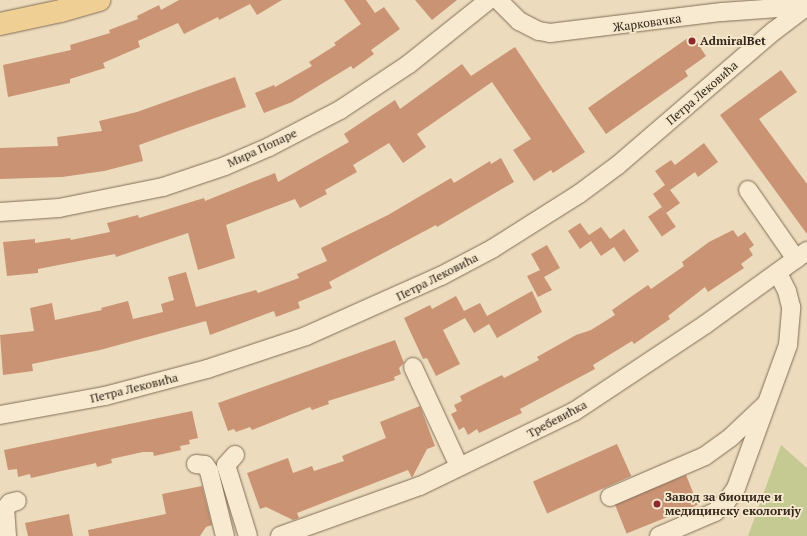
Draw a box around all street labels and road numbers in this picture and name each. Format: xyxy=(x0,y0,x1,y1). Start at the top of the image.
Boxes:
street label: Жарковачка xyxy=(612,11,682,35)
street label: Петра Лековића xyxy=(663,58,741,128)
street label: Мира Попаре xyxy=(225,126,299,170)
street label: Петра Лековића xyxy=(394,250,480,304)
street label: Петра Лековића xyxy=(89,370,179,406)
street label: Требевићка xyxy=(525,397,589,441)

